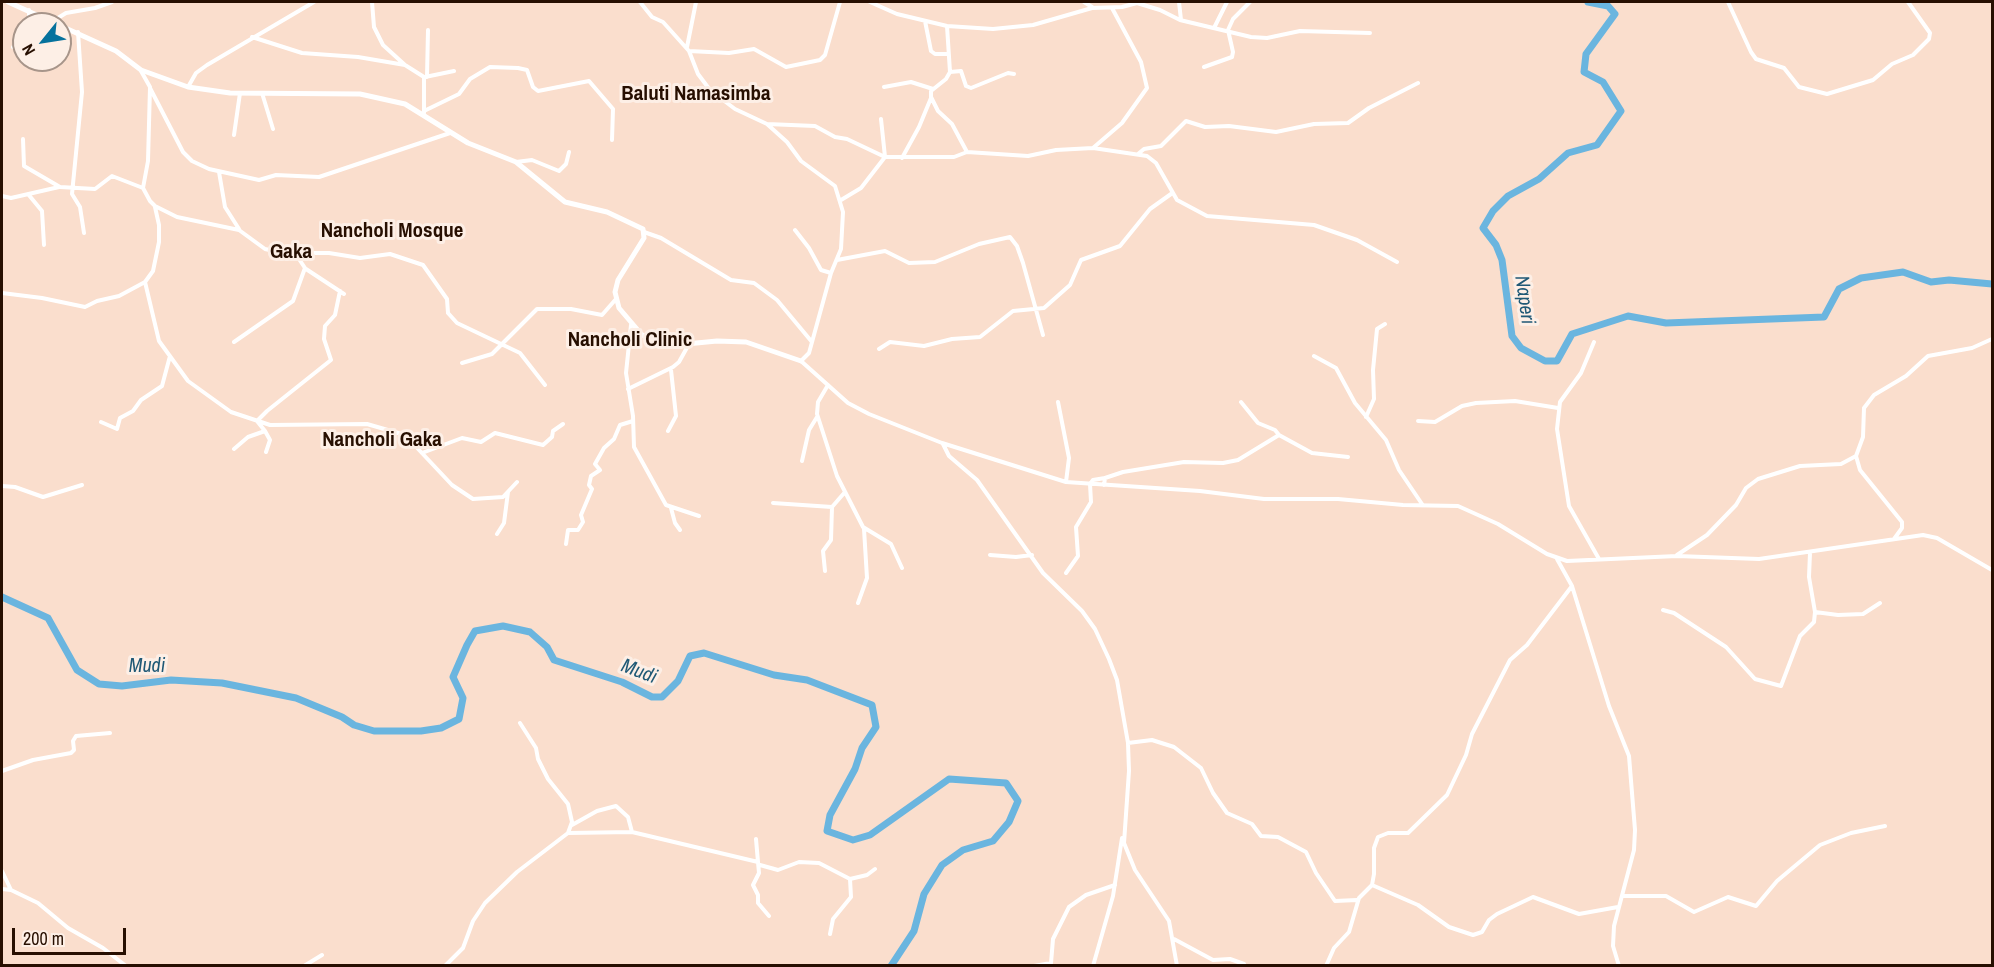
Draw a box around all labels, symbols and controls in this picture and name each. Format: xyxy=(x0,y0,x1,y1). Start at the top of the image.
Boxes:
north arrow xyxy=(12,12,72,72)
text: N xyxy=(16,40,40,60)
district label: Baluti Namasimba xyxy=(621,81,771,107)
district label: Nancholi Mosque xyxy=(321,218,463,244)
district label: Gaka xyxy=(270,239,312,265)
water label: Naperi xyxy=(1509,274,1539,326)
district label: Nancholi Clinic xyxy=(568,327,692,353)
district label: Nancholi Gaka xyxy=(322,427,442,453)
water label: Mudi xyxy=(618,654,660,690)
water label: Mudi xyxy=(129,655,165,679)
scale bar xyxy=(15,916,129,954)
text: 200 m xyxy=(23,926,64,951)

